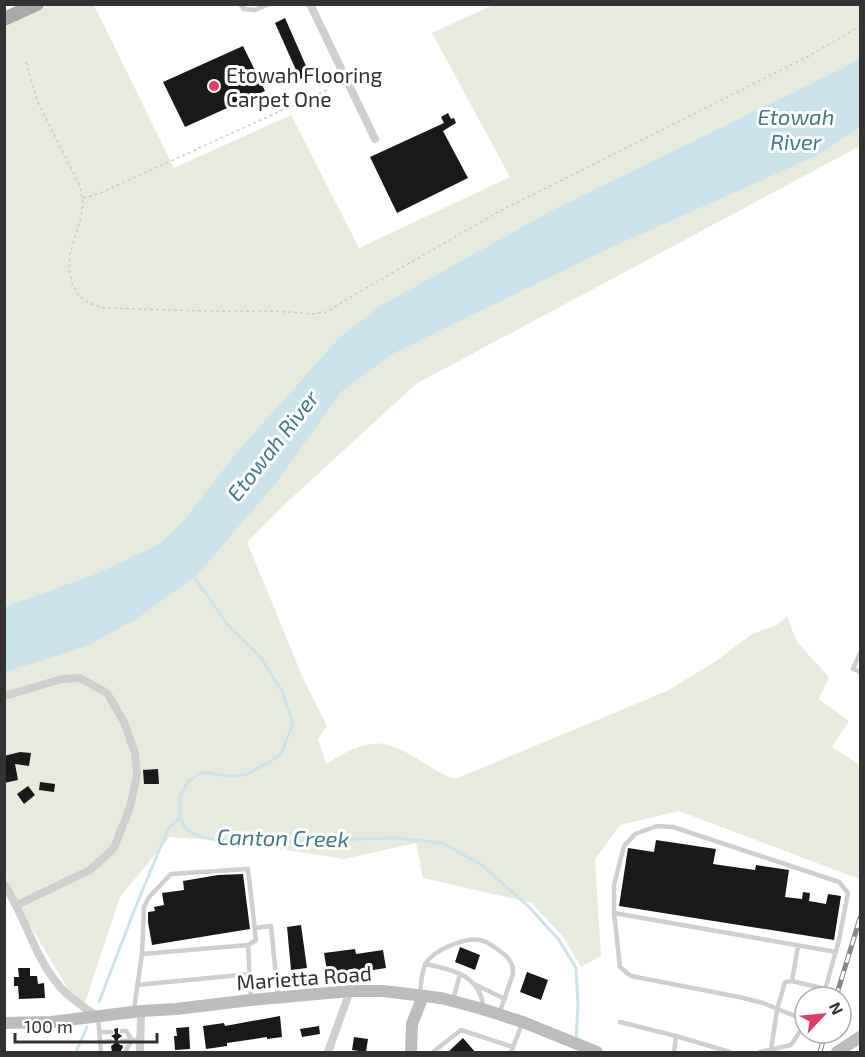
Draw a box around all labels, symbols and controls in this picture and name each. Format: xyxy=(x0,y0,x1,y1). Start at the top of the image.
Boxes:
place label: Etowah Flooring Carpet One xyxy=(226,62,383,111)
marker: Etowah Flooring Carpet One xyxy=(207,79,221,93)
water label: Etowah River xyxy=(758,103,834,154)
water label: Etowah River xyxy=(221,384,324,505)
water label: Canton Creek xyxy=(217,823,349,851)
street label: Marietta Road xyxy=(236,960,372,994)
north arrow xyxy=(793,985,853,1045)
text: N xyxy=(826,999,848,1018)
scale bar xyxy=(15,1006,158,1044)
text: 100 m xyxy=(24,1015,73,1037)

